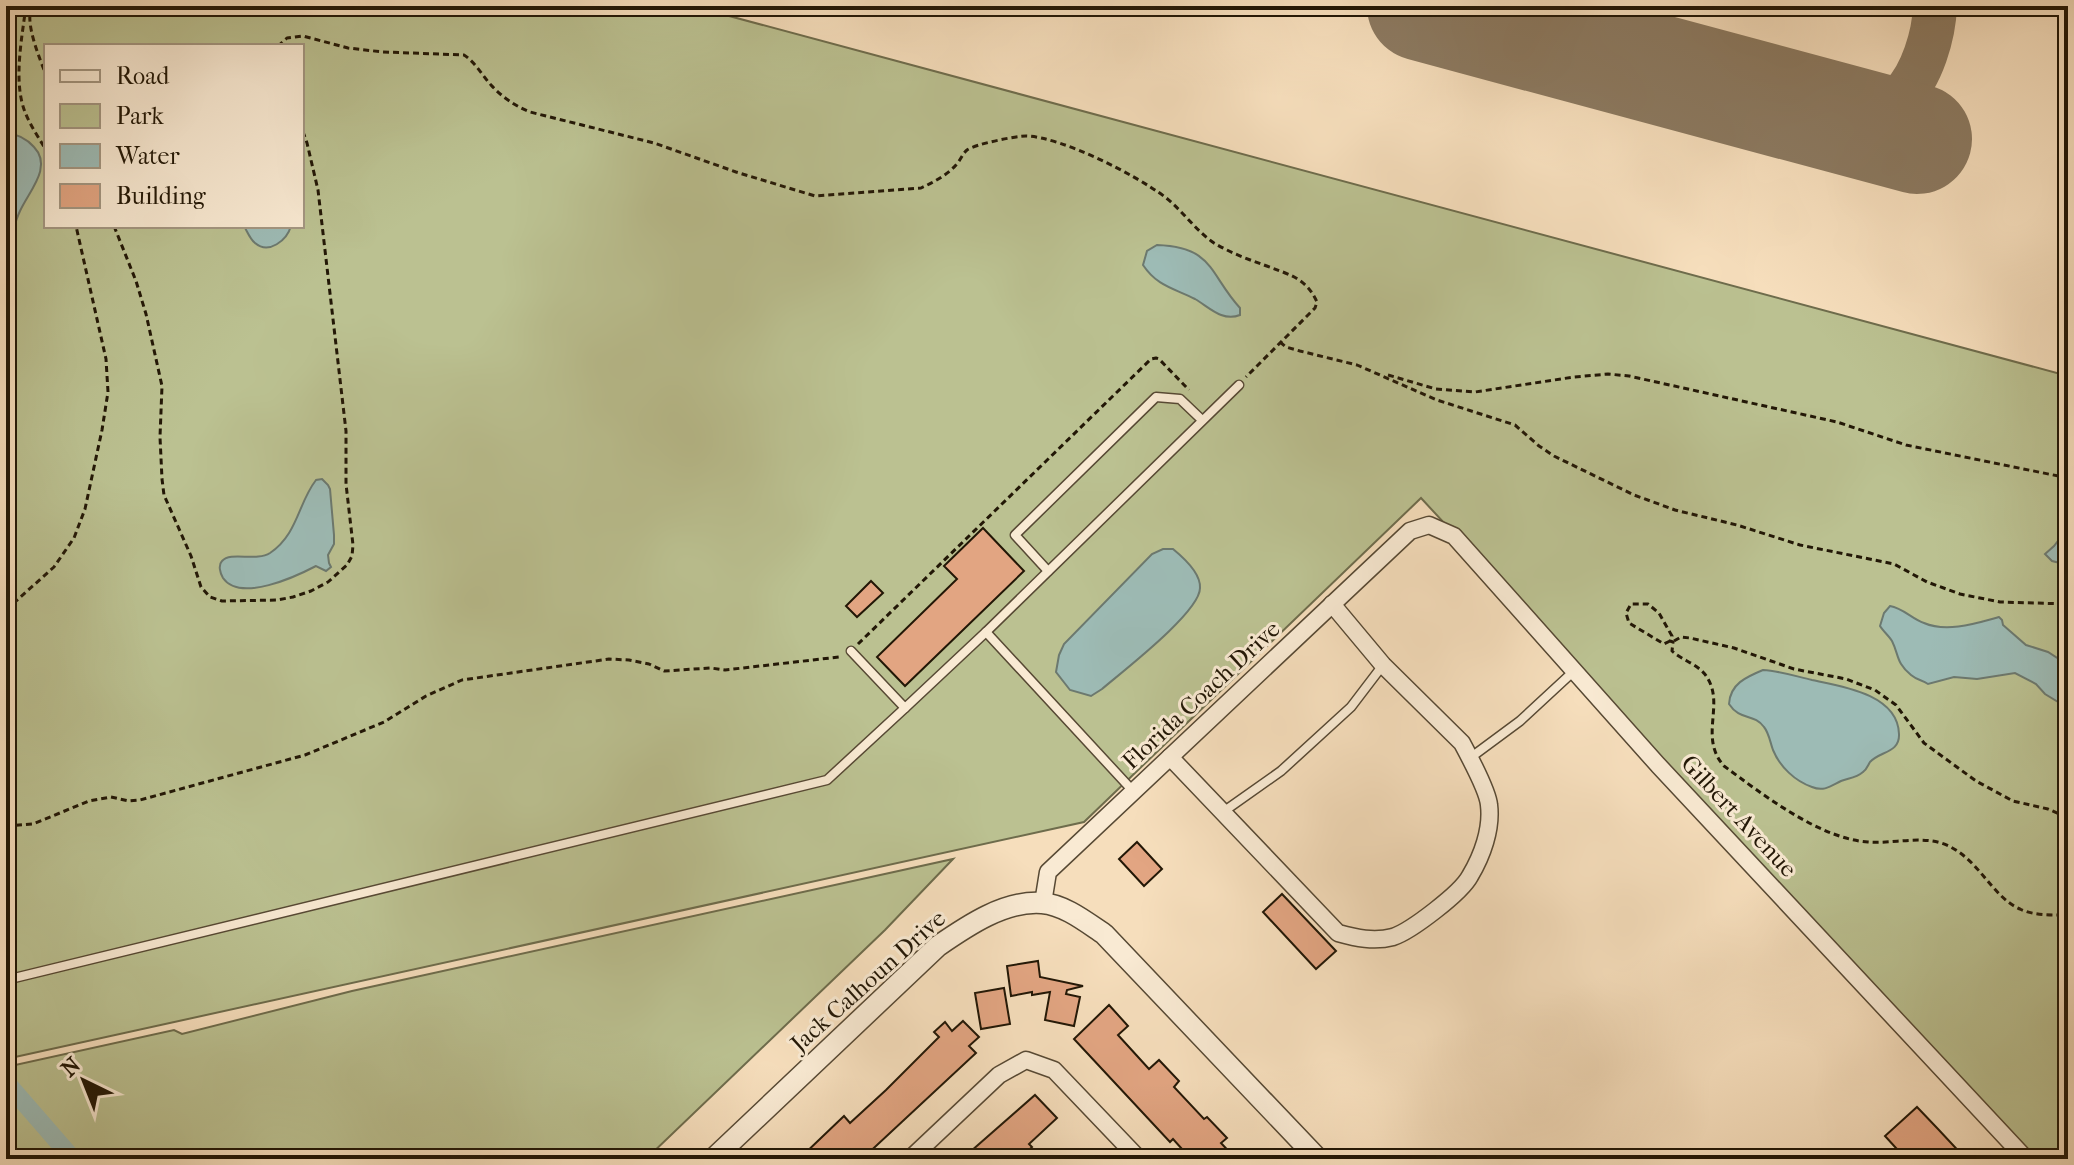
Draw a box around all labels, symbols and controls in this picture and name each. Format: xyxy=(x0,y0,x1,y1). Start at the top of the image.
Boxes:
legend xyxy=(44,44,304,228)
text: Road xyxy=(116,62,170,90)
text: Park xyxy=(116,102,164,130)
text: Water xyxy=(115,142,180,170)
text: Building xyxy=(116,182,207,210)
street label: Florida Coach Drive xyxy=(1116,615,1286,775)
street label: Gilbert Avenue xyxy=(1675,749,1803,883)
street label: Jack Calhoun Drive xyxy=(784,904,951,1059)
north arrow xyxy=(44,1041,124,1121)
text: N xyxy=(56,1052,86,1082)

